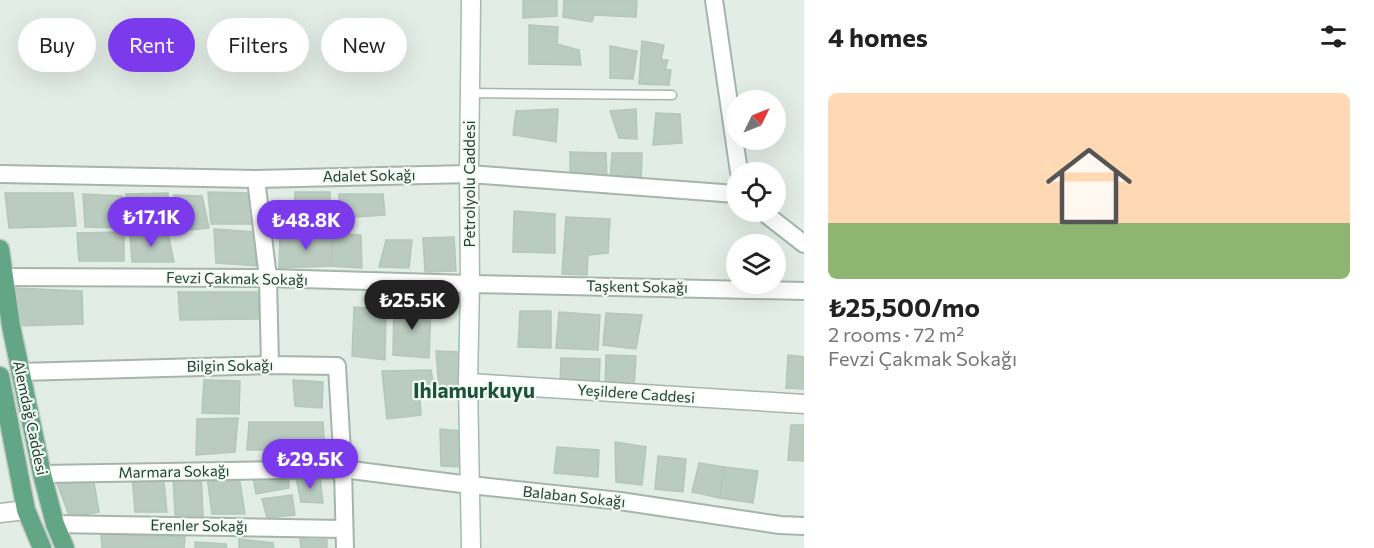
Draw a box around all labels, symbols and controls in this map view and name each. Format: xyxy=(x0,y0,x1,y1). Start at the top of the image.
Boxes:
chip: Buy xyxy=(18,18,96,72)
chip: Rent xyxy=(108,18,195,72)
chip: Filters xyxy=(207,18,309,72)
chip: New xyxy=(321,18,407,72)
icon: filters xyxy=(1317,20,1350,53)
text: 4 homes xyxy=(828,21,928,52)
north arrow xyxy=(726,90,786,150)
map controls xyxy=(726,90,786,294)
street label: Petrolyolu Caddesi xyxy=(460,120,478,248)
icon: home xyxy=(1035,132,1143,240)
button: locate xyxy=(726,162,786,222)
street label: Adalet Sokağı xyxy=(322,165,416,185)
pin: ₺17.1K xyxy=(102,197,200,248)
pin: ₺48.8K xyxy=(257,200,355,251)
text: ₺17.1K xyxy=(122,204,180,228)
text: ₺48.8K xyxy=(271,207,341,231)
button: layers xyxy=(726,234,786,294)
street label: Fevzi Çakmak Sokağı xyxy=(166,268,308,288)
street label: Taşkent Sokağı xyxy=(586,276,688,296)
pin: ₺25.5K xyxy=(363,280,461,331)
text: ₺25.5K xyxy=(378,287,446,311)
text: ₺25,500/mo xyxy=(828,291,980,322)
text: 2 rooms · 72 m² xyxy=(828,322,964,346)
text: Fevzi Çakmak Sokağı xyxy=(828,346,1017,370)
street label: Bilgin Sokağı xyxy=(187,355,273,375)
street label: Alemdağ Caddesi xyxy=(10,359,52,477)
district label: Ihlamurkuyu xyxy=(413,377,535,402)
street label: Yeşildere Caddesi xyxy=(577,380,696,406)
pin: ₺29.5K xyxy=(261,439,359,490)
text: ₺29.5K xyxy=(276,446,344,470)
street label: Marmara Sokağı xyxy=(118,461,230,481)
street label: Balaban Sokağı xyxy=(522,482,626,510)
street label: Erenler Sokağı xyxy=(150,515,248,535)

